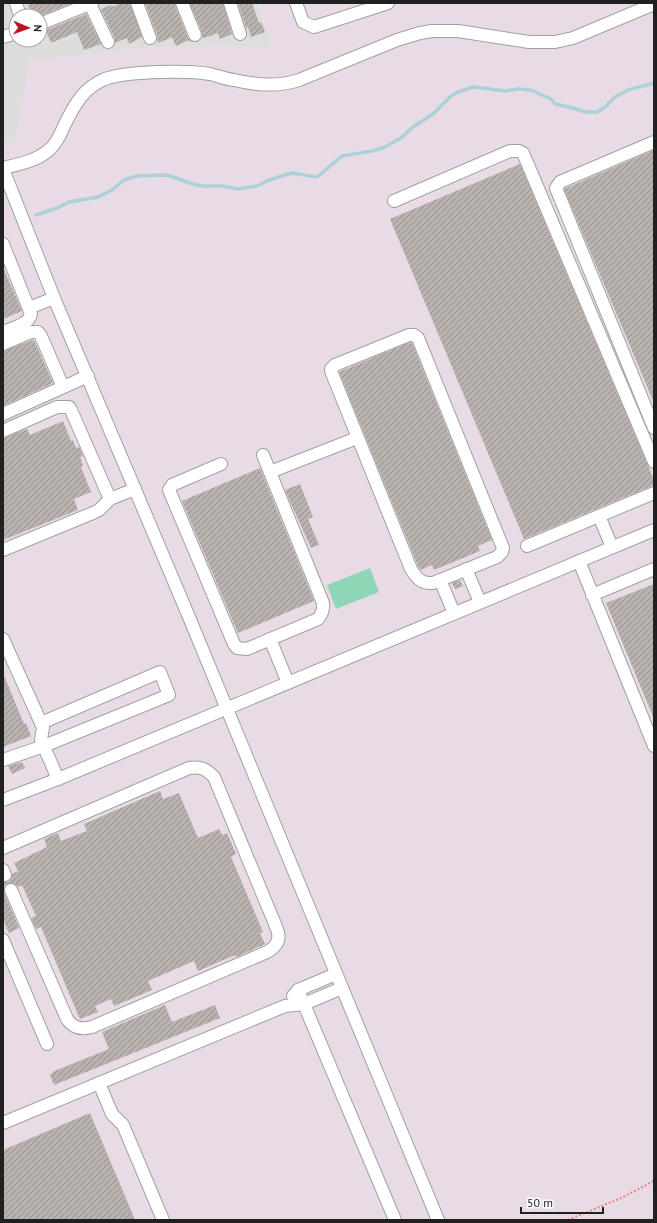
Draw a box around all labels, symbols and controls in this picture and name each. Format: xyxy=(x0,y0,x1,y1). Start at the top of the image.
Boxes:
north arrow xyxy=(8,8,48,48)
text: N xyxy=(31,24,45,32)
scale bar xyxy=(521,1189,603,1215)
text: 50 m xyxy=(527,1195,553,1210)

